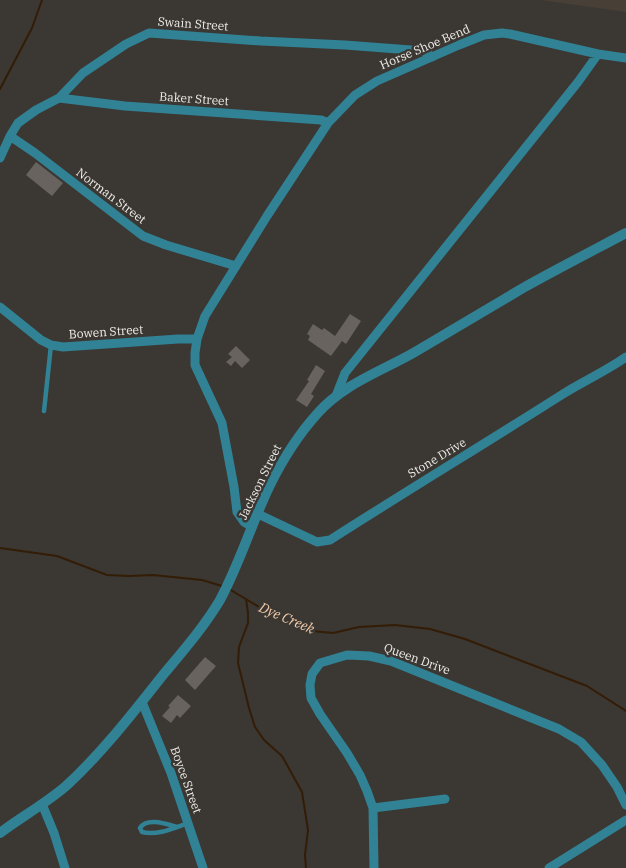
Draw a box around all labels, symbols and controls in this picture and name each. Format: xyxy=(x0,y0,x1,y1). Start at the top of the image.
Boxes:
street label: Swain Street xyxy=(157,14,229,33)
street label: Horse Shoe Bend xyxy=(377,21,472,72)
street label: Baker Street xyxy=(159,89,229,108)
street label: Norman Street xyxy=(73,164,149,227)
street label: Bowen Street xyxy=(68,321,144,342)
street label: Stone Drive xyxy=(405,434,469,481)
street label: Jackson Street xyxy=(235,442,284,522)
water label: Dye Creek xyxy=(255,598,318,638)
street label: Queen Drive xyxy=(382,640,452,677)
street label: Boyce Street xyxy=(167,744,205,815)

